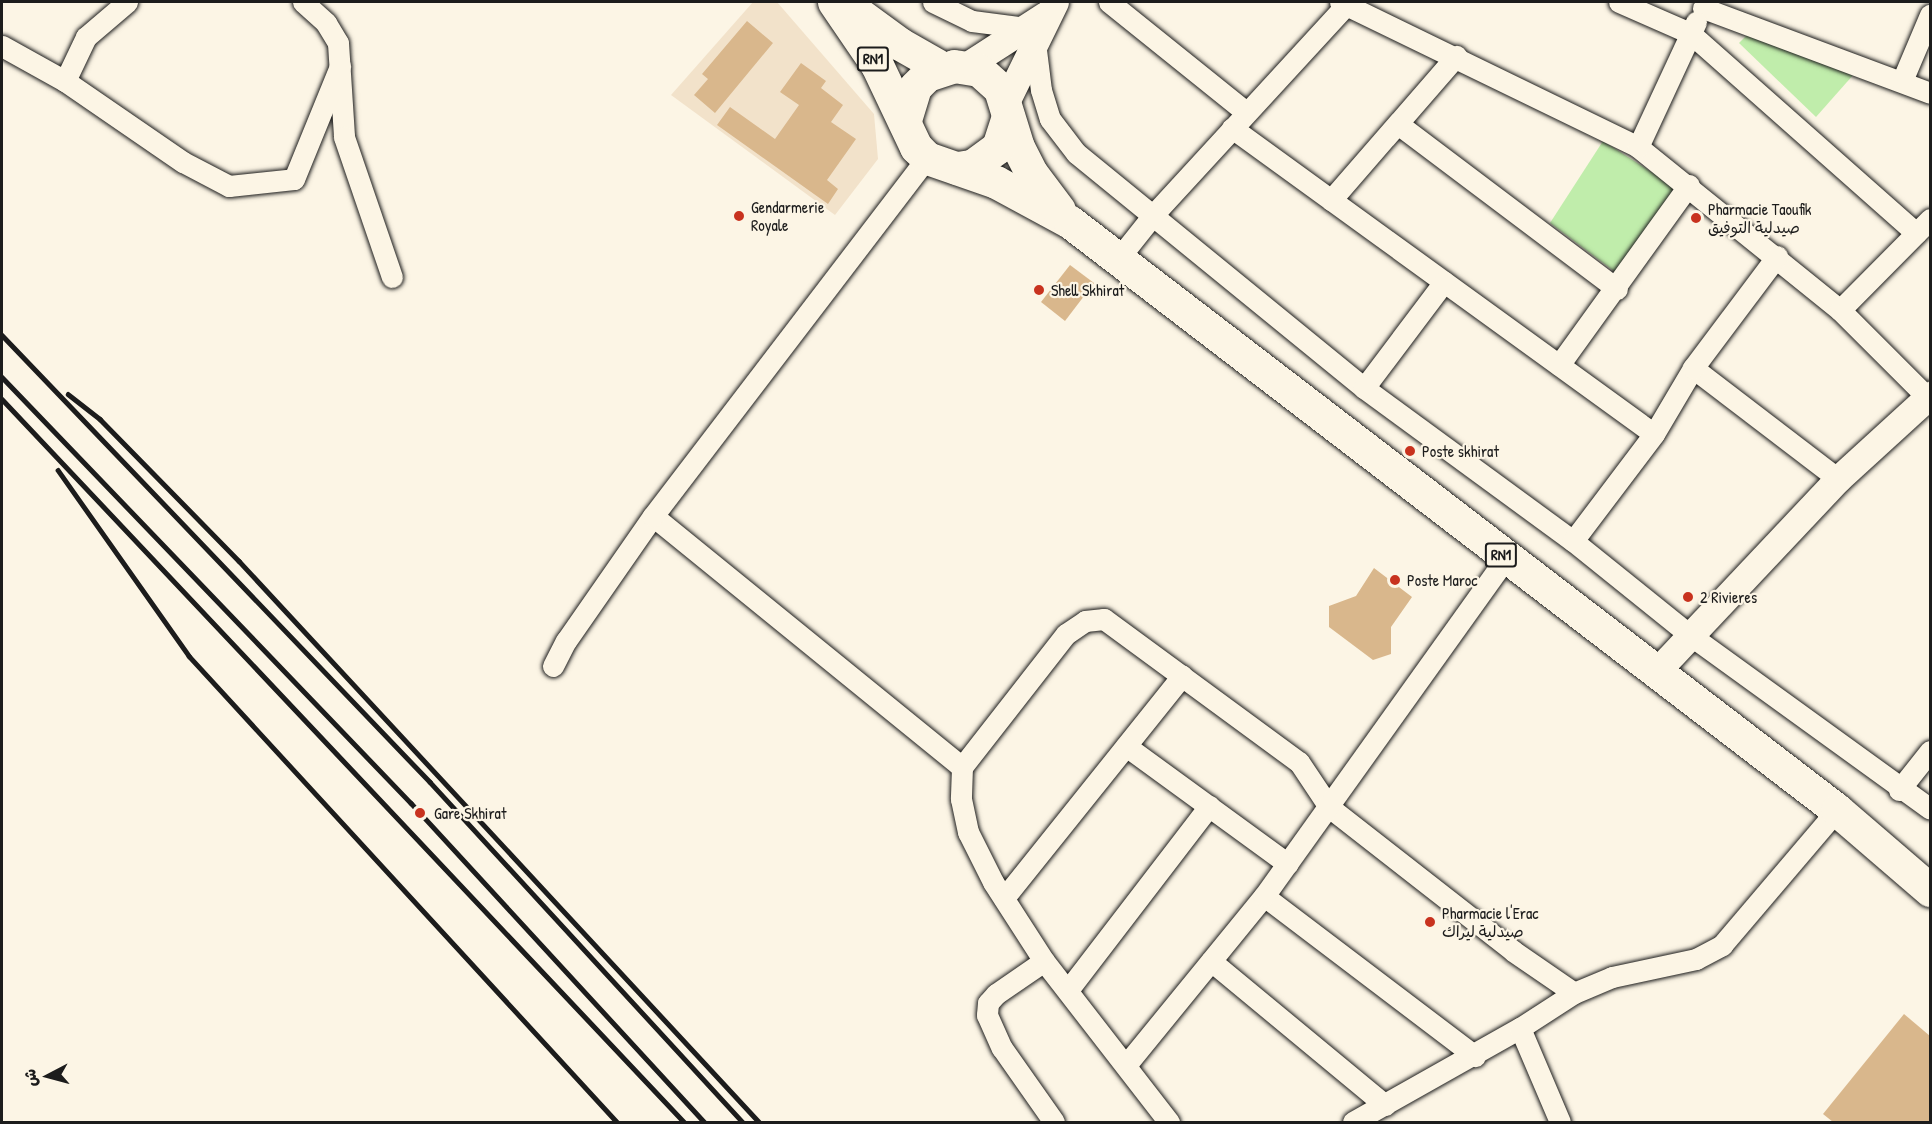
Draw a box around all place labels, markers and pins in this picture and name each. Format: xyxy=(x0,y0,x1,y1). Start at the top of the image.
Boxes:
place label: Gendarmerie Royale xyxy=(751,197,824,235)
place label: Pharmacie Taoufik صيدلية التوفيق xyxy=(1708,199,1811,237)
marker: Gendarmerie Royale xyxy=(732,209,746,223)
marker: Pharmacie Taoufik صيدلية التوفيق xyxy=(1689,211,1703,225)
place label: Shell Skhirat xyxy=(1051,280,1124,300)
marker: Shell Skhirat xyxy=(1032,283,1046,297)
place label: Poste skhirat xyxy=(1422,441,1499,461)
marker: Poste skhirat xyxy=(1403,444,1417,458)
place label: Poste Maroc xyxy=(1407,570,1477,590)
marker: Poste Maroc xyxy=(1388,573,1402,587)
place label: 2 Rivieres xyxy=(1700,587,1757,607)
marker: 2 Rivieres xyxy=(1681,590,1695,604)
place label: Gare Skhirat xyxy=(434,803,506,823)
marker: Gare Skhirat xyxy=(411,804,429,822)
place label: Pharmacie l'Erac صيدلية ليراك xyxy=(1442,903,1538,941)
marker: Pharmacie l'Erac صيدلية ليراك xyxy=(1423,915,1437,929)

